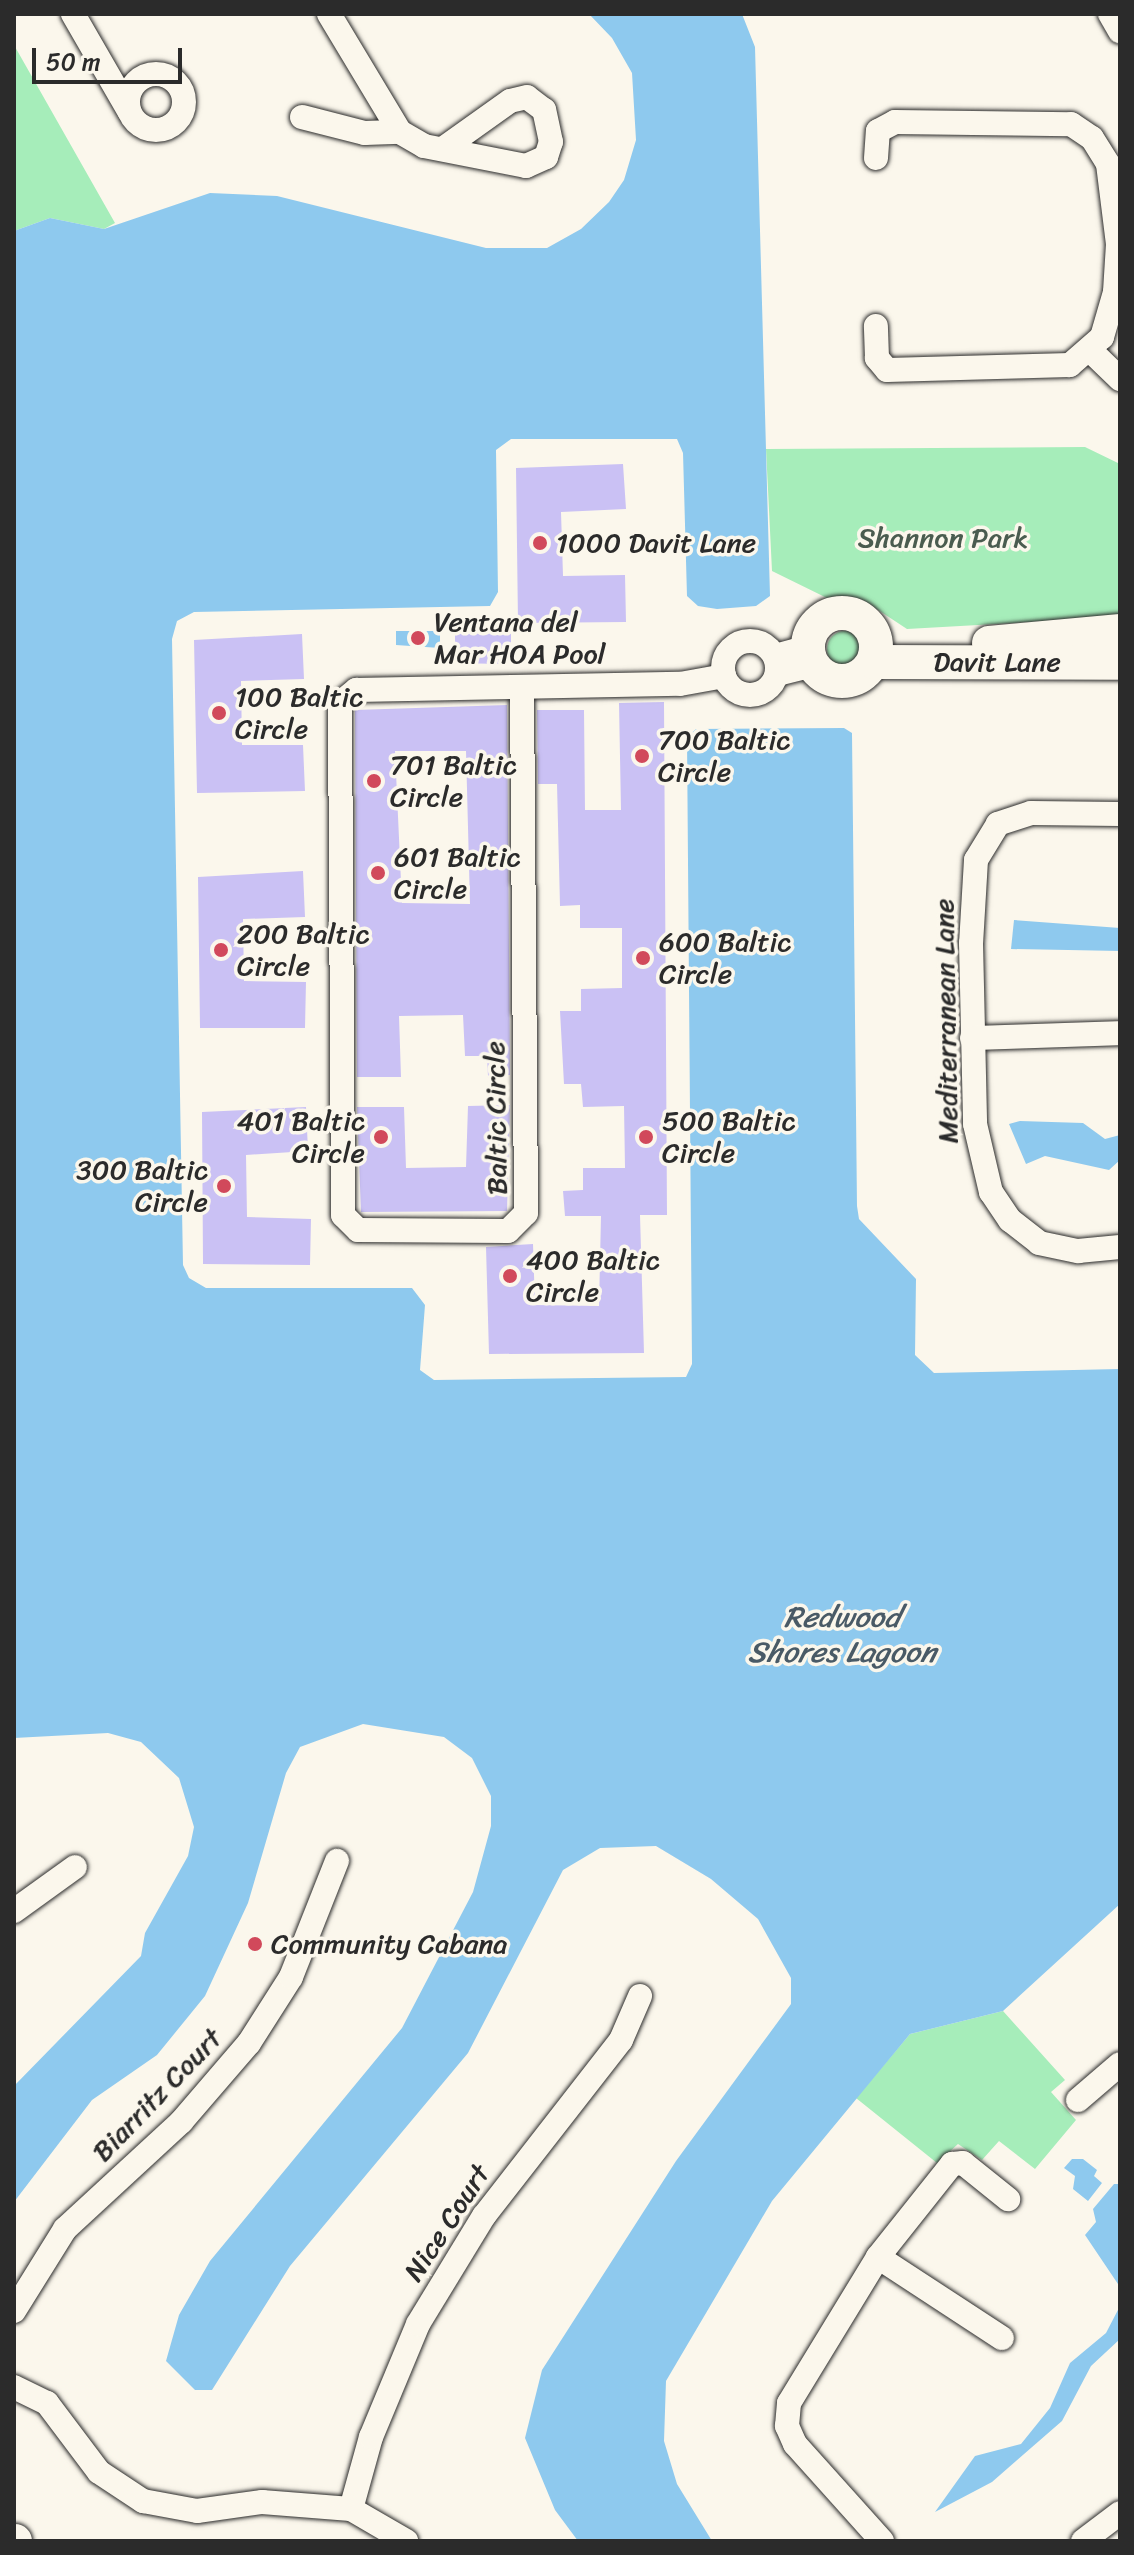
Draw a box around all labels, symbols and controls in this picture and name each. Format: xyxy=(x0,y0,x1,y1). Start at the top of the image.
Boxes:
scale bar xyxy=(36,32,186,82)
text: 50 m xyxy=(46,41,101,83)
park label: Shannon Park xyxy=(858,521,1028,555)
place label: 1000 Davit Lane xyxy=(556,526,756,560)
marker: 1000 Davit Lane xyxy=(531,534,549,552)
place label: Ventana del Mar HOA Pool xyxy=(434,605,607,671)
marker: Ventana del Mar HOA Pool xyxy=(409,629,427,647)
street label: Davit Lane xyxy=(933,645,1061,679)
place label: 100 Baltic Circle xyxy=(235,680,363,746)
marker: 100 Baltic Circle xyxy=(210,704,228,722)
place label: 700 Baltic Circle xyxy=(658,723,790,789)
marker: 700 Baltic Circle xyxy=(633,747,651,765)
place label: 701 Baltic Circle xyxy=(390,748,517,814)
marker: 701 Baltic Circle xyxy=(365,772,383,790)
place label: 601 Baltic Circle xyxy=(394,840,521,906)
marker: 601 Baltic Circle xyxy=(369,864,387,882)
street label: Mediterranean Lane xyxy=(927,898,965,1144)
place label: 200 Baltic Circle xyxy=(237,917,369,983)
place label: 600 Baltic Circle xyxy=(659,925,791,991)
marker: 200 Baltic Circle xyxy=(212,941,230,959)
marker: 600 Baltic Circle xyxy=(634,949,652,967)
street label: Baltic Circle xyxy=(478,1041,514,1195)
place label: 401 Baltic Circle xyxy=(237,1104,365,1170)
place label: 500 Baltic Circle xyxy=(662,1104,795,1170)
marker: 401 Baltic Circle xyxy=(372,1128,390,1146)
marker: 500 Baltic Circle xyxy=(637,1128,655,1146)
place label: 300 Baltic Circle xyxy=(76,1153,208,1219)
marker: 300 Baltic Circle xyxy=(215,1177,233,1195)
place label: 400 Baltic Circle xyxy=(526,1243,660,1309)
marker: 400 Baltic Circle xyxy=(501,1267,519,1285)
water label: Redwood Shores Lagoon xyxy=(748,1599,936,1670)
place label: Community Cabana xyxy=(271,1927,508,1961)
marker: Community Cabana xyxy=(246,1935,264,1953)
street label: Biarritz Court xyxy=(85,2021,229,2169)
street label: Nice Court xyxy=(397,2158,497,2288)

